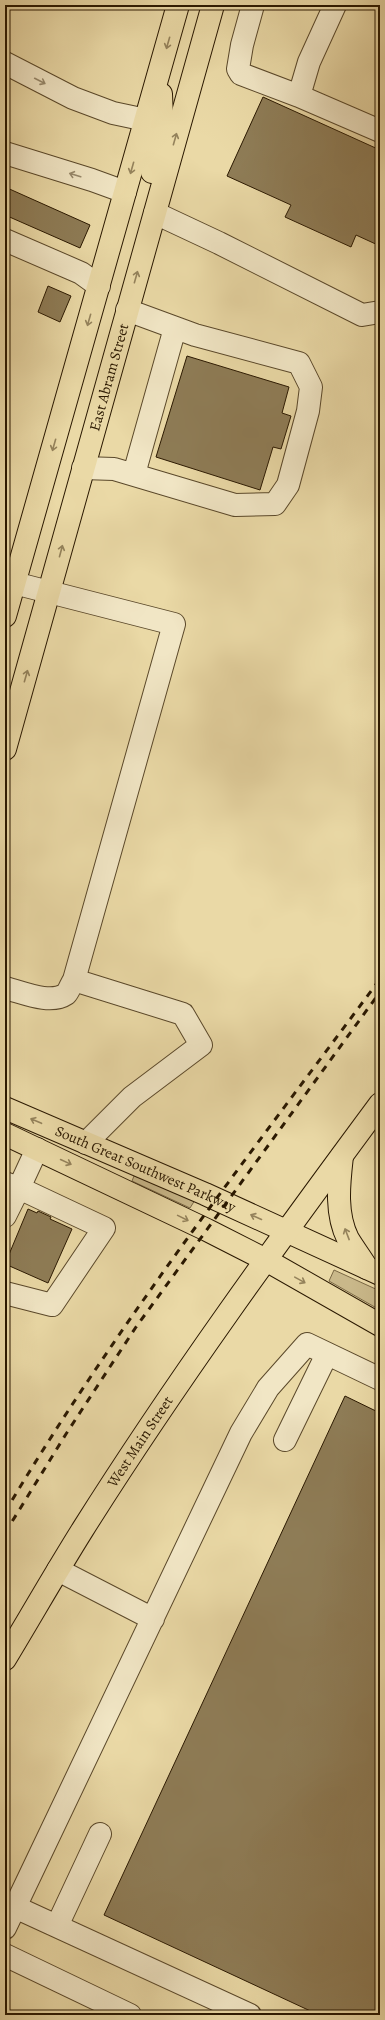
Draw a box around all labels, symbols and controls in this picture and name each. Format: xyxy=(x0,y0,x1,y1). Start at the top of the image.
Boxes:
one-way arrow xyxy=(164,36,171,49)
one-way arrow xyxy=(34,78,46,85)
one-way arrow xyxy=(172,133,180,146)
one-way arrow xyxy=(128,161,135,174)
one-way arrow xyxy=(70,170,82,178)
one-way arrow xyxy=(133,271,140,284)
one-way arrow xyxy=(85,313,92,326)
street label: East Abram Street xyxy=(84,321,133,433)
one-way arrow xyxy=(50,438,57,451)
one-way arrow xyxy=(58,545,65,558)
one-way arrow xyxy=(23,670,30,683)
one-way arrow xyxy=(30,1117,42,1124)
street label: South Great Southwest Parkway xyxy=(52,1121,239,1217)
one-way arrow xyxy=(60,1159,72,1166)
one-way arrow xyxy=(250,1213,262,1220)
one-way arrow xyxy=(177,1215,189,1222)
one-way arrow xyxy=(343,1229,351,1241)
one-way arrow xyxy=(294,1276,306,1284)
street label: West Main Street xyxy=(102,1392,178,1492)

